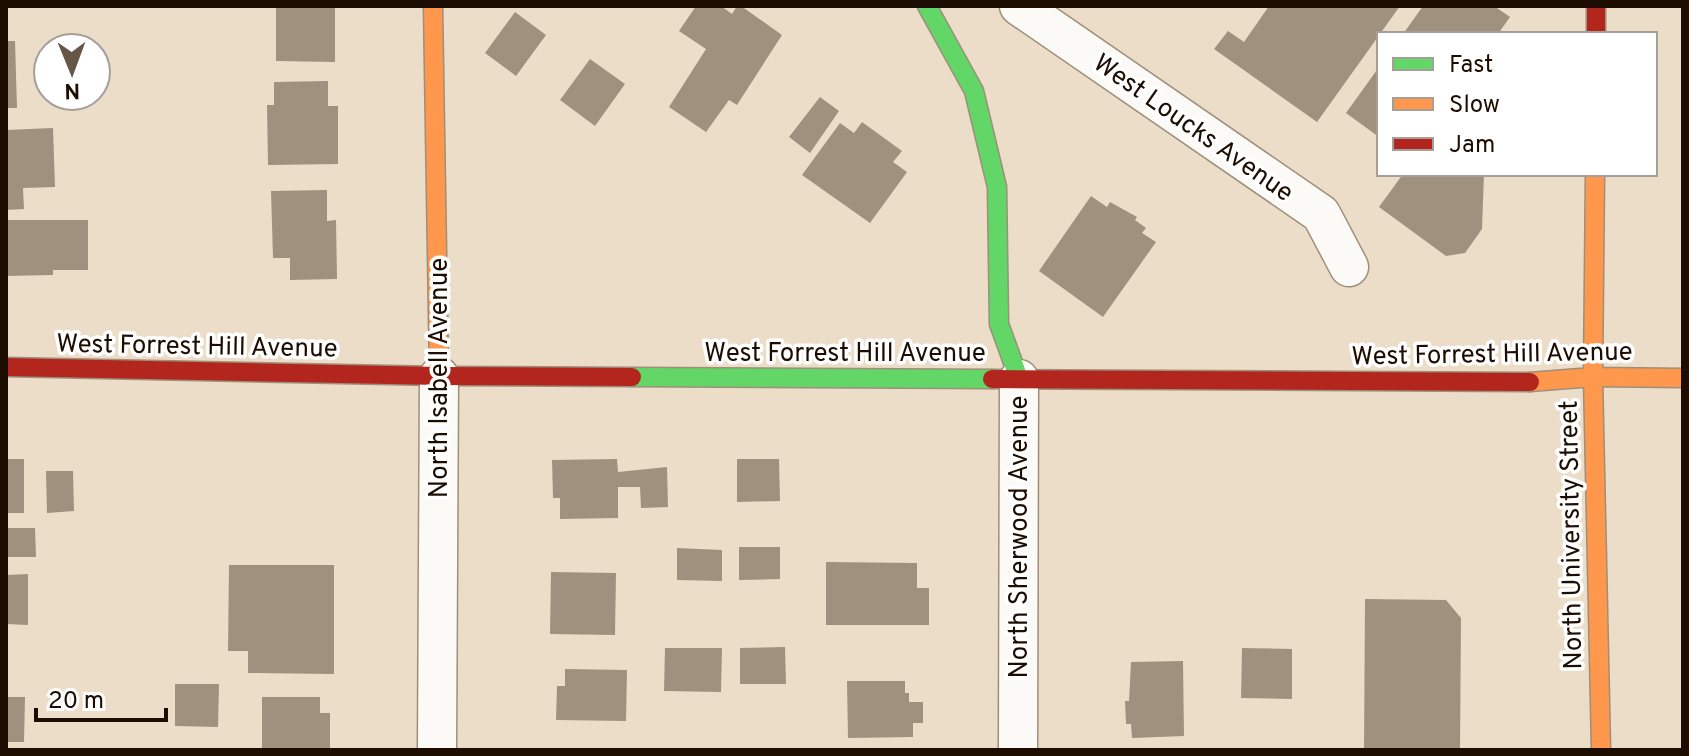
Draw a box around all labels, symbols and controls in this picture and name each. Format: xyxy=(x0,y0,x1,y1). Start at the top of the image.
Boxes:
north arrow xyxy=(32,32,112,112)
legend xyxy=(1377,32,1657,176)
street label: West Loucks Avenue xyxy=(1086,48,1299,211)
text: Fast xyxy=(1449,51,1493,81)
text: N xyxy=(64,76,80,103)
text: Slow xyxy=(1449,91,1500,121)
text: Jam xyxy=(1449,131,1495,161)
street label: North Isabell Avenue xyxy=(424,258,457,498)
street label: West Forrest Hill Avenue xyxy=(56,329,338,366)
street label: West Forrest Hill Avenue xyxy=(1351,337,1633,374)
street label: West Forrest Hill Avenue xyxy=(704,338,986,371)
street label: North Sherwood Avenue xyxy=(1004,395,1037,679)
street label: North University Street xyxy=(1554,400,1591,670)
scale bar xyxy=(36,672,166,722)
text: 20 m xyxy=(48,687,104,717)

